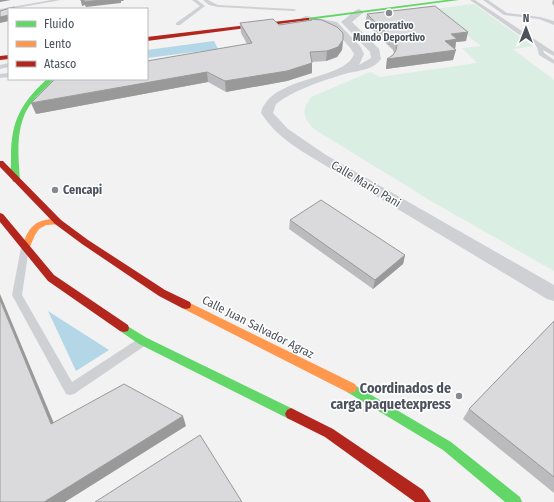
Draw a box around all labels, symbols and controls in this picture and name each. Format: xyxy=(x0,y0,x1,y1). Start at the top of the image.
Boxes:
legend xyxy=(8,8,148,80)
marker: Corporativo Mundo Deportivo xyxy=(384,8,394,18)
north arrow xyxy=(506,8,546,48)
text: N xyxy=(523,12,529,25)
text: Fluido xyxy=(44,17,74,31)
place label: Corporativo Mundo Deportivo xyxy=(353,20,426,44)
text: Lento xyxy=(44,37,71,51)
text: Atasco xyxy=(44,57,76,71)
street label: Calle Mario Pani xyxy=(329,158,403,210)
place label: Cencapi xyxy=(63,183,102,197)
marker: Cencapi xyxy=(50,185,60,195)
street label: Calle Juan Salvador Agraz xyxy=(200,293,316,361)
place label: Coordinados de carga paquetexpress xyxy=(330,380,451,413)
marker: Coordinados de carga paquetexpress xyxy=(454,391,464,401)

